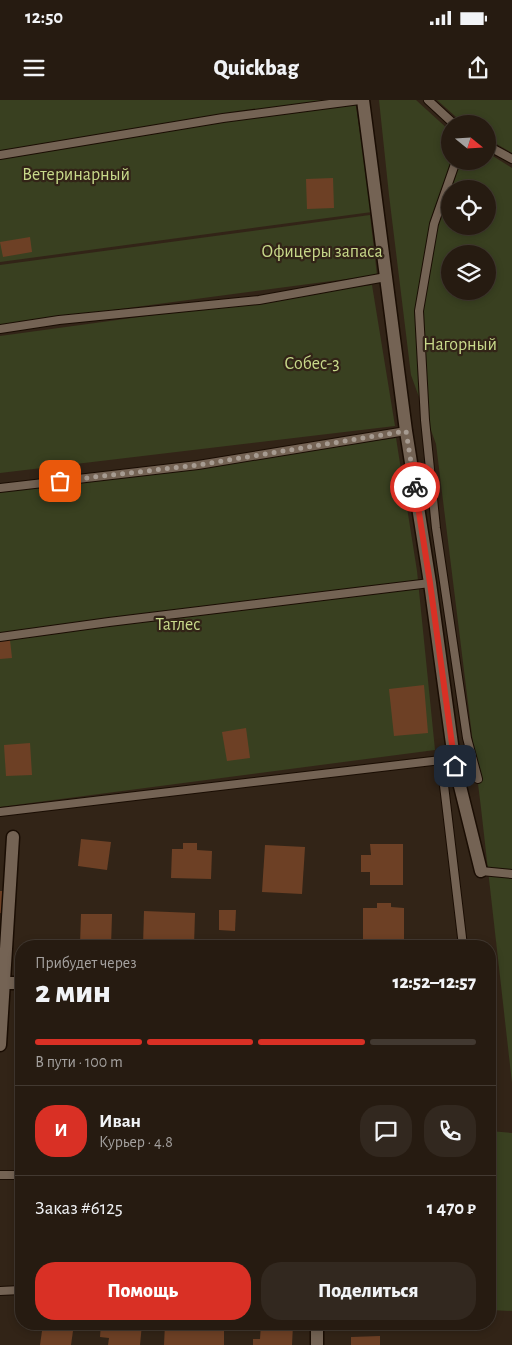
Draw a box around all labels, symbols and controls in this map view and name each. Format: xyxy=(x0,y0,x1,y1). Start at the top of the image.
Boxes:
text: 12:50 xyxy=(25,8,63,27)
icon: menu xyxy=(20,54,48,82)
icon: share xyxy=(464,54,492,82)
text: Quickbag xyxy=(213,57,299,79)
north arrow xyxy=(441,115,496,170)
map controls xyxy=(441,115,496,300)
park label: Ветеринарный xyxy=(22,166,130,184)
button: locate xyxy=(441,180,496,235)
park label: Офицеры запаса xyxy=(261,243,383,261)
button: layers xyxy=(441,245,496,300)
park label: Нагорный xyxy=(423,336,497,354)
park label: Собес-3 xyxy=(284,354,340,373)
pin xyxy=(39,460,81,502)
courier xyxy=(390,462,440,512)
icon: bag xyxy=(46,467,74,495)
icon: bike xyxy=(401,473,429,501)
park label: Татлес xyxy=(155,616,201,634)
pin xyxy=(434,745,476,787)
icon: home xyxy=(441,752,469,780)
text: Прибудет через xyxy=(35,955,137,971)
text: 12:52–12:57 xyxy=(392,973,476,992)
text: 2 мин xyxy=(35,976,111,1008)
text: В пути · 100 m xyxy=(35,1054,123,1070)
button: chat xyxy=(360,1105,412,1157)
button: phone xyxy=(424,1105,476,1157)
text: Иван xyxy=(99,1112,141,1131)
text: И xyxy=(54,1121,68,1140)
text: Курьер · 4.8 xyxy=(99,1134,173,1150)
text: Заказ #6125 xyxy=(35,1199,123,1218)
text: 1 470 ₽ xyxy=(427,1199,476,1218)
button: Помощь xyxy=(35,1262,251,1320)
button: Поделиться xyxy=(261,1262,476,1320)

